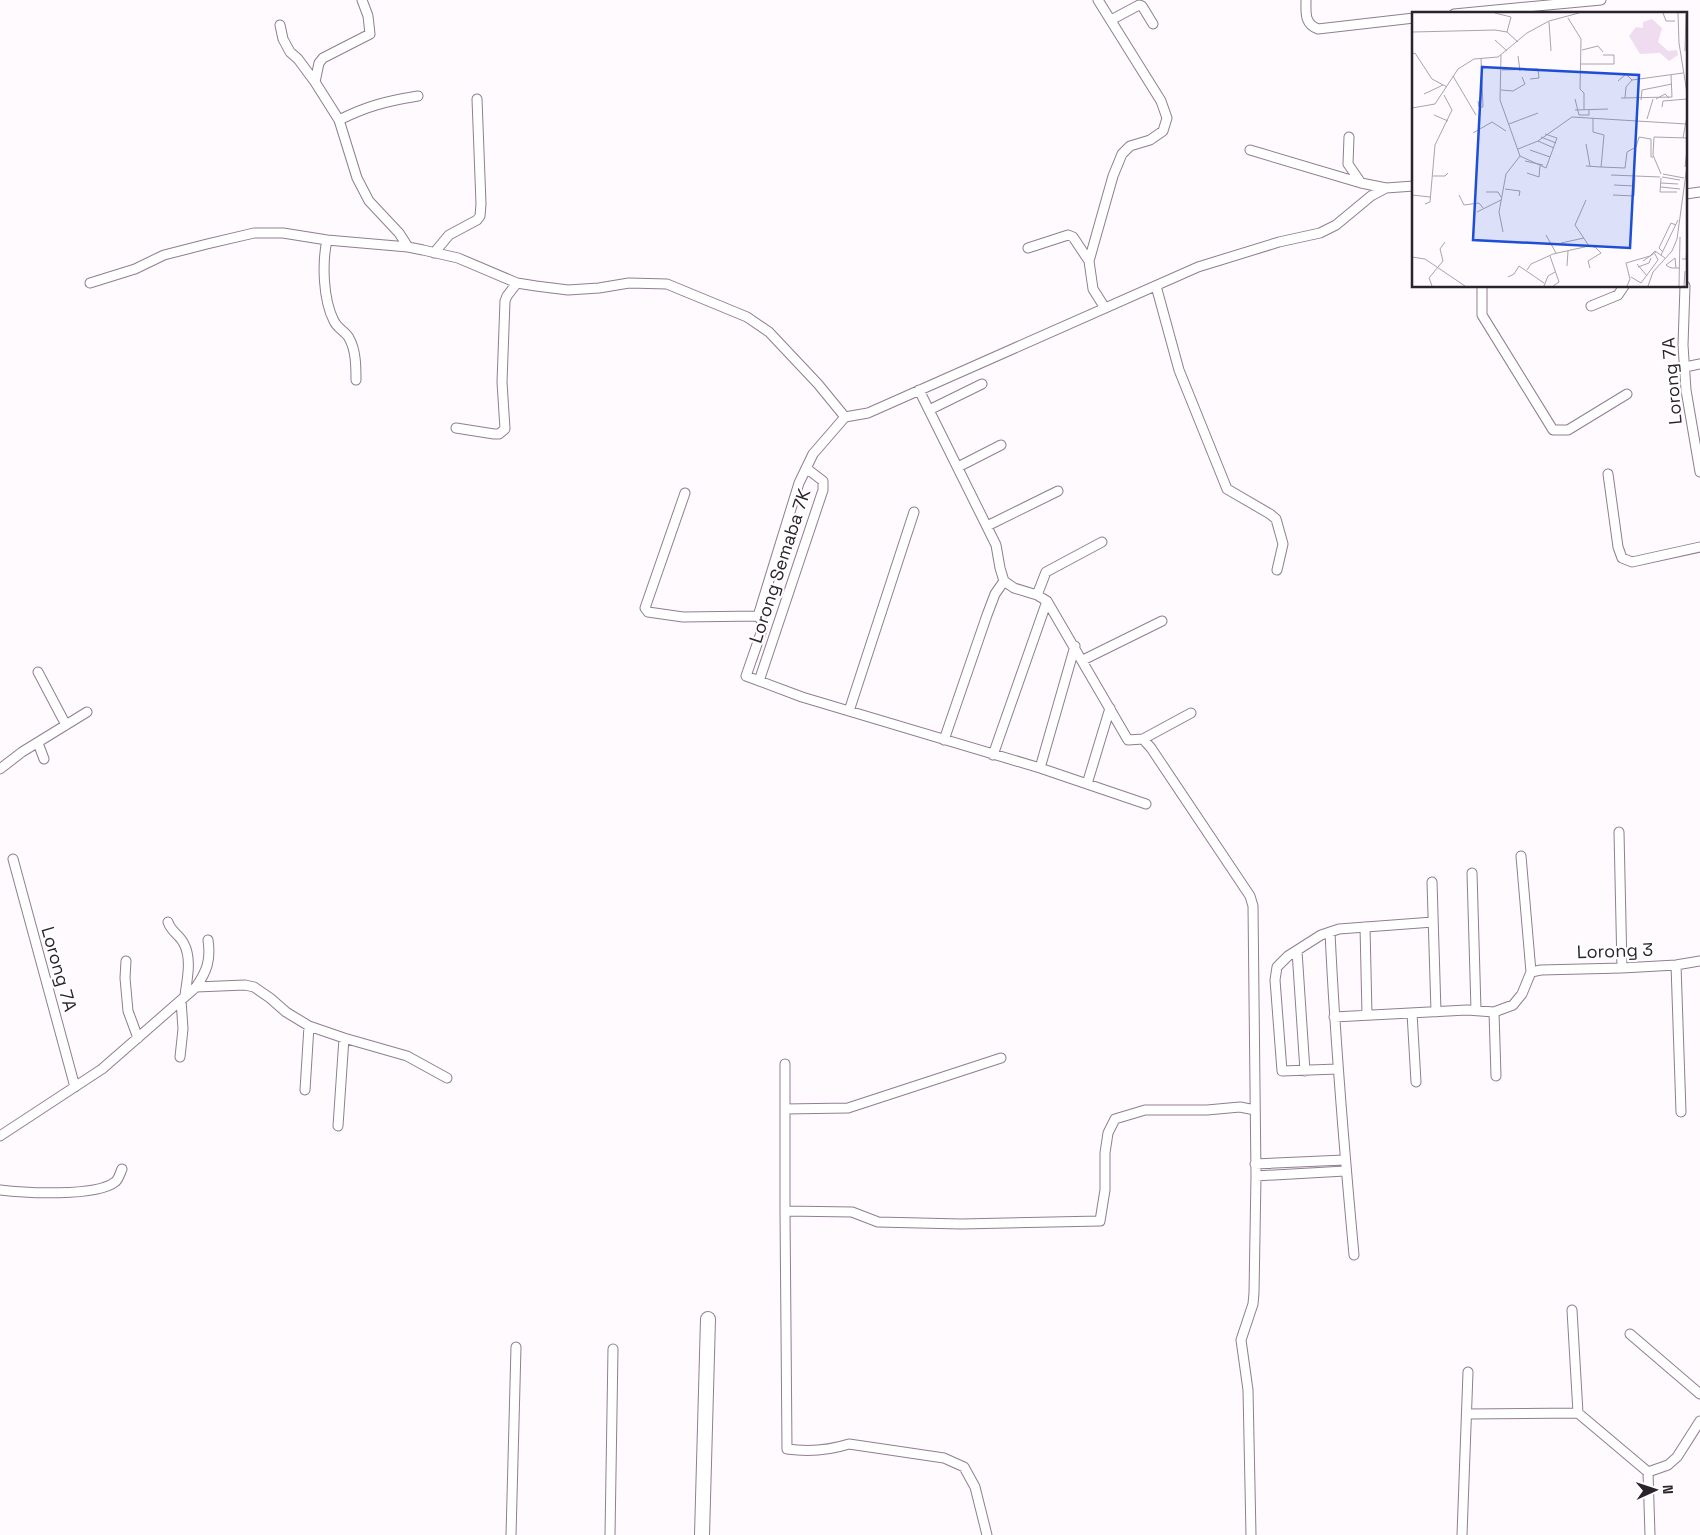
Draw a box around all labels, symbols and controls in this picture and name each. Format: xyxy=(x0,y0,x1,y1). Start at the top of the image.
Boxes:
inset map xyxy=(1412,12,1688,288)
street label: Lorong 7A xyxy=(1656,337,1687,425)
street label: Lorong Semaba 7K xyxy=(744,486,815,646)
street label: Lorong 7A xyxy=(36,924,83,1014)
street label: Lorong 3 xyxy=(1576,938,1654,963)
north arrow xyxy=(1630,1465,1680,1515)
text: N xyxy=(1659,1484,1677,1494)

